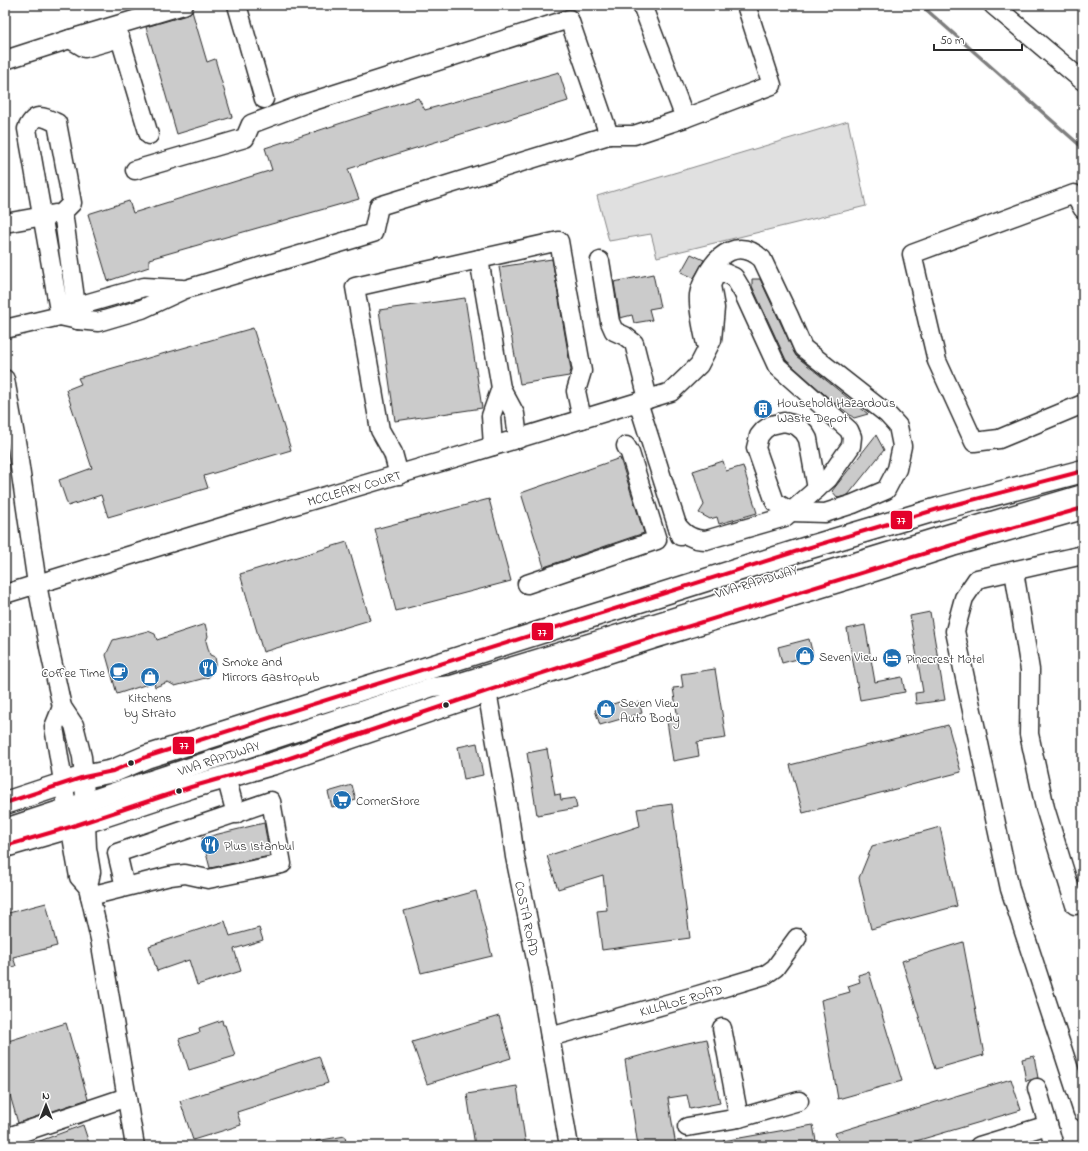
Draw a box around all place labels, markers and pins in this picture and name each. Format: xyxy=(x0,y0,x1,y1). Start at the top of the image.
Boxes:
place label: Household Hazardous Waste Depot xyxy=(777,394,896,428)
building icon: Household Hazardous Waste Depot xyxy=(752,398,774,420)
shop icon: Seven View xyxy=(794,645,816,667)
hotel icon: Pinecrest Motel xyxy=(881,647,903,669)
place label: Seven View xyxy=(819,648,878,667)
place label: Pinecrest Motel xyxy=(906,650,984,669)
place label: Smoke and Mirrors Gastropub xyxy=(222,653,319,687)
restaurant icon: Smoke and Mirrors Gastropub xyxy=(197,657,219,679)
cafe icon: Coffee Time xyxy=(108,661,130,683)
place label: Coffee Time xyxy=(41,664,105,683)
shop icon: Kitchens by Strato xyxy=(139,666,161,688)
place label: Kitchens by Strato xyxy=(124,689,176,724)
place label: Seven View Auto Body xyxy=(620,694,680,729)
shop icon: Seven View Auto Body xyxy=(595,698,617,720)
unlabelled marker xyxy=(441,700,451,710)
unlabelled marker xyxy=(126,758,136,768)
unlabelled marker xyxy=(174,786,184,796)
supermarket icon: CornerStore xyxy=(331,789,353,811)
place label: CornerStore xyxy=(356,792,420,811)
restaurant icon: Plus Istanbul xyxy=(199,834,221,856)
place label: Plus Istanbul xyxy=(224,837,294,856)

